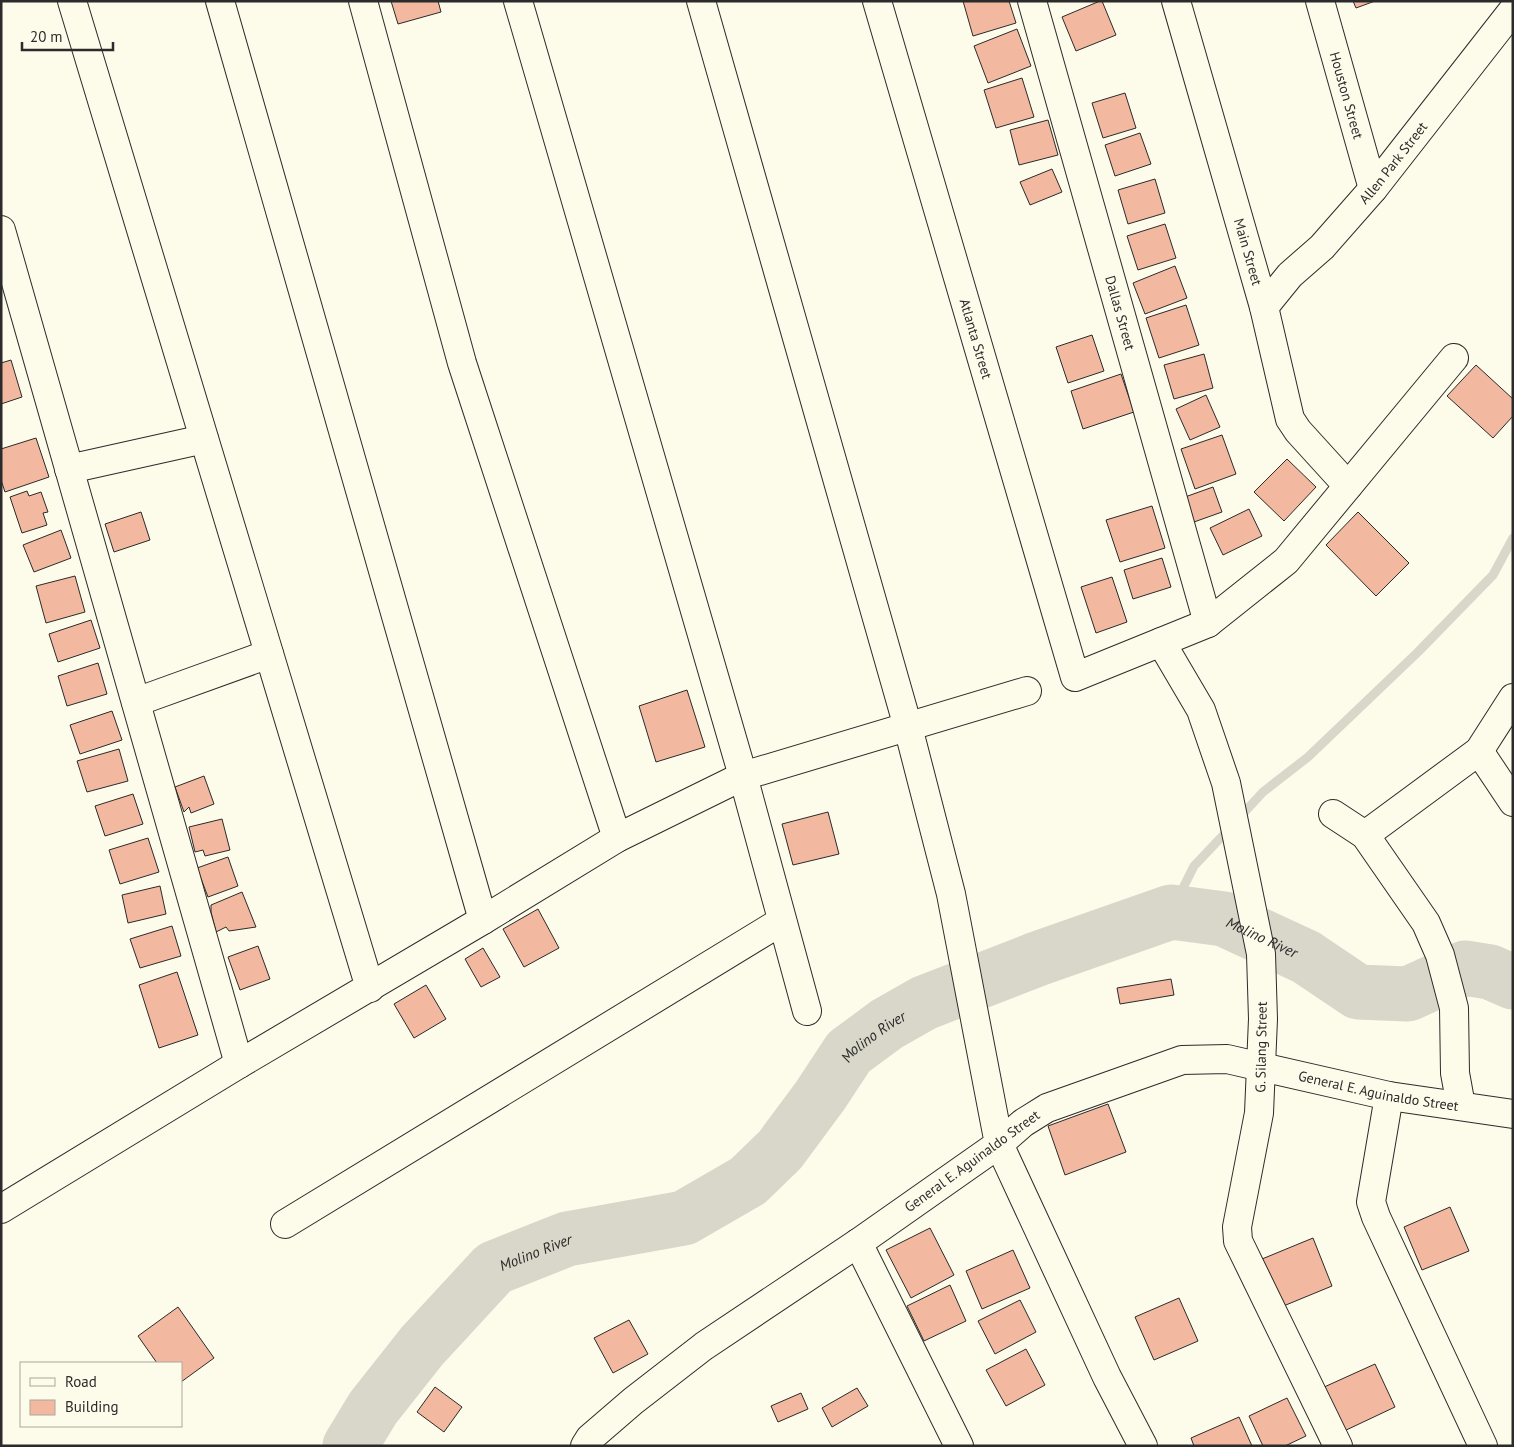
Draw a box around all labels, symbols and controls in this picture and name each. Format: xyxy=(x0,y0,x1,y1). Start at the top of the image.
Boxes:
scale bar xyxy=(22,20,114,52)
text: 20 m xyxy=(30,27,63,46)
street label: Houston Street xyxy=(1326,50,1367,141)
street label: Allen Park Street xyxy=(1355,118,1431,208)
street label: Main Street xyxy=(1230,216,1266,288)
street label: Dallas Street xyxy=(1101,273,1139,352)
street label: Atlanta Street xyxy=(956,297,996,381)
water label: Molino River xyxy=(1224,912,1302,962)
street label: G. Silang Street xyxy=(1251,1001,1271,1093)
water label: Molino River xyxy=(836,1005,910,1065)
street label: General E. Aguinaldo Street xyxy=(1297,1067,1460,1115)
street label: General E. Aguinaldo Street xyxy=(901,1106,1043,1216)
water label: Molino River xyxy=(496,1229,574,1275)
legend xyxy=(20,1362,182,1427)
text: Road xyxy=(65,1372,97,1391)
text: Building xyxy=(65,1397,119,1416)

